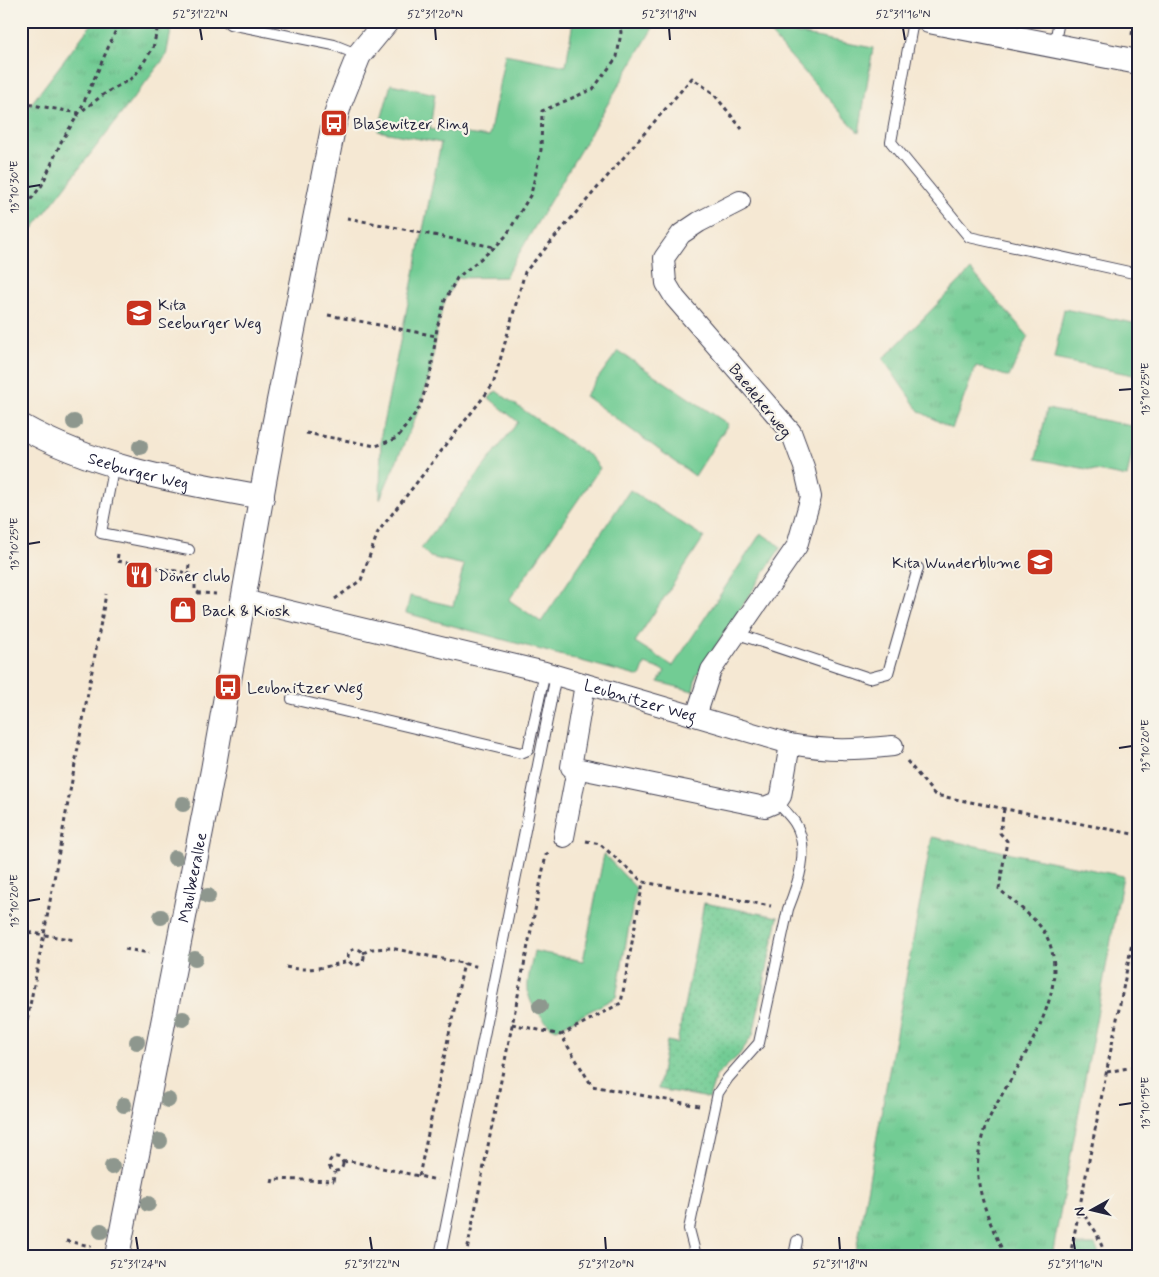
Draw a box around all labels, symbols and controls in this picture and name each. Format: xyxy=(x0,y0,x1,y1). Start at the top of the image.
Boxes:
text: 52°31'22"N xyxy=(172,7,228,23)
text: 52°31'20"N xyxy=(407,7,463,23)
text: 52°31'18"N xyxy=(641,7,697,23)
text: 52°31'16"N xyxy=(875,7,931,23)
bus stop icon: Blasewitzer Ring xyxy=(319,108,349,138)
place label: Blasewitzer Ring xyxy=(353,114,469,135)
text: 13°10'30"E xyxy=(7,161,23,213)
place label: Kita Seeburger Weg xyxy=(158,295,262,334)
school or university icon: Kita Seeburger Weg xyxy=(124,298,154,328)
street label: Baedekerweg xyxy=(723,360,796,443)
text: 13°10'25"E xyxy=(1138,363,1154,415)
street label: Seeburger Weg xyxy=(85,448,190,495)
text: 13°10'25"E xyxy=(7,518,23,570)
school or university icon: Kita Wunderblume xyxy=(1025,547,1055,577)
place label: Kita Wunderblume xyxy=(892,553,1021,574)
restaurant icon: Döner club xyxy=(124,560,154,590)
place label: Döner club xyxy=(158,566,230,587)
shop icon: Back & Kiosk xyxy=(168,595,198,625)
place label: Back & Kiosk xyxy=(202,601,290,622)
bus stop icon: Leubnitzer Weg xyxy=(213,672,243,702)
street label: Leubnitzer Weg xyxy=(581,675,699,729)
place label: Leubnitzer Weg xyxy=(247,678,363,700)
text: 13°10'20"E xyxy=(1138,719,1154,773)
street label: Maulbeerallee xyxy=(174,831,212,925)
text: 13°10'20"E xyxy=(7,874,23,928)
text: 13°10'15"E xyxy=(1138,1077,1154,1129)
north arrow xyxy=(1066,1184,1116,1234)
text: N xyxy=(1071,1206,1090,1218)
text: 52°31'24"N xyxy=(110,1257,166,1273)
text: 52°31'22"N xyxy=(344,1257,400,1273)
text: 52°31'20"N xyxy=(578,1257,634,1273)
text: 52°31'18"N xyxy=(812,1257,868,1273)
text: 52°31'16"N xyxy=(1047,1257,1103,1273)

